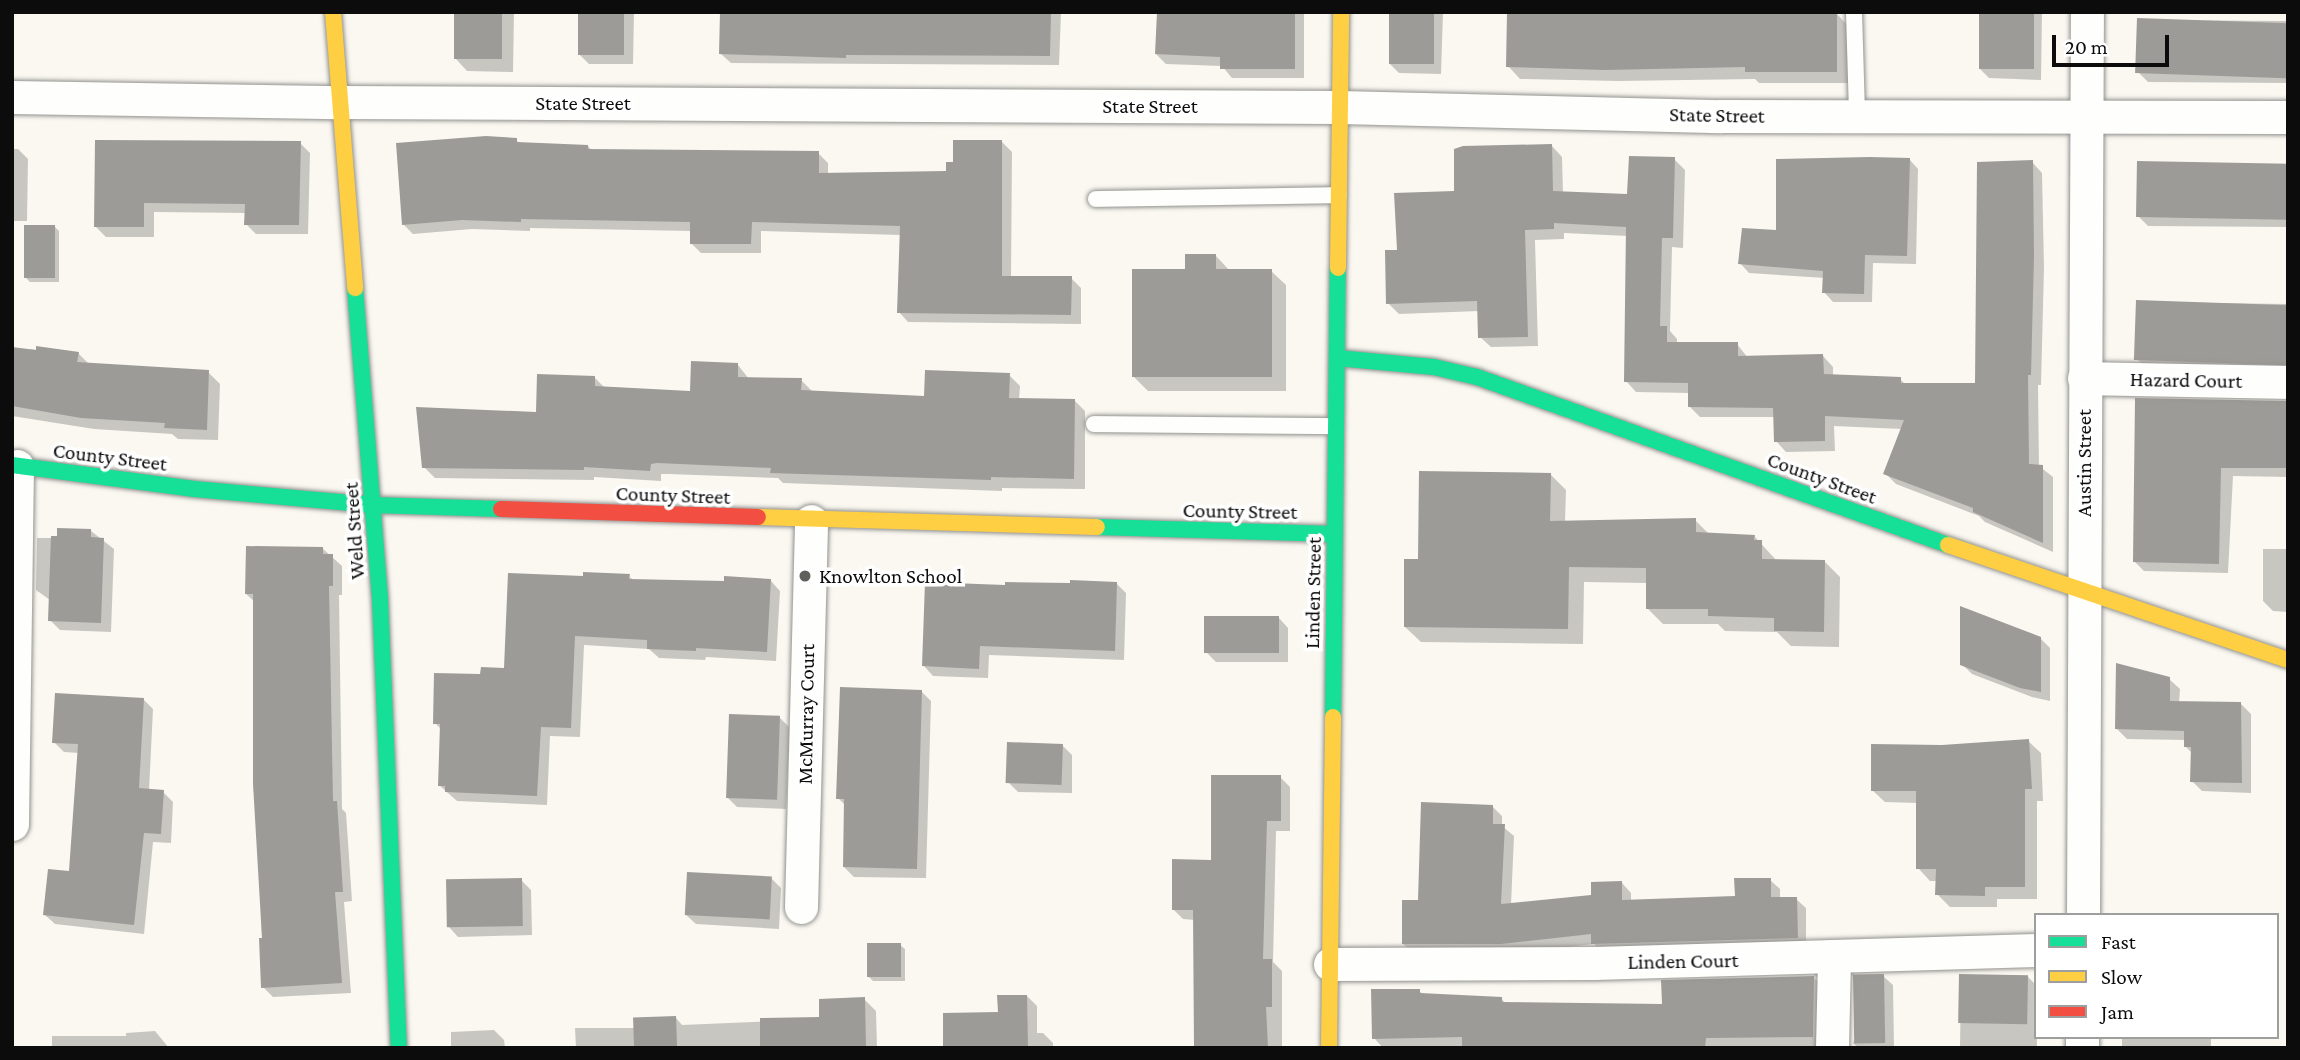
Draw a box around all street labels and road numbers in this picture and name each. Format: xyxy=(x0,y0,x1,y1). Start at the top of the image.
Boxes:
street label: State Street xyxy=(535,90,631,116)
street label: State Street xyxy=(1102,93,1198,119)
street label: State Street xyxy=(1669,102,1765,128)
street label: Hazard Court xyxy=(2130,366,2242,394)
street label: Austin Street xyxy=(2071,409,2097,517)
street label: County Street xyxy=(52,438,168,476)
street label: County Street xyxy=(1764,447,1880,509)
street label: County Street xyxy=(615,480,731,510)
street label: Weld Street xyxy=(338,482,370,580)
street label: County Street xyxy=(1182,497,1298,525)
street label: Linden Street xyxy=(1299,537,1327,649)
street label: McMurray Court xyxy=(792,643,820,785)
street label: Linden Court xyxy=(1627,947,1739,975)

